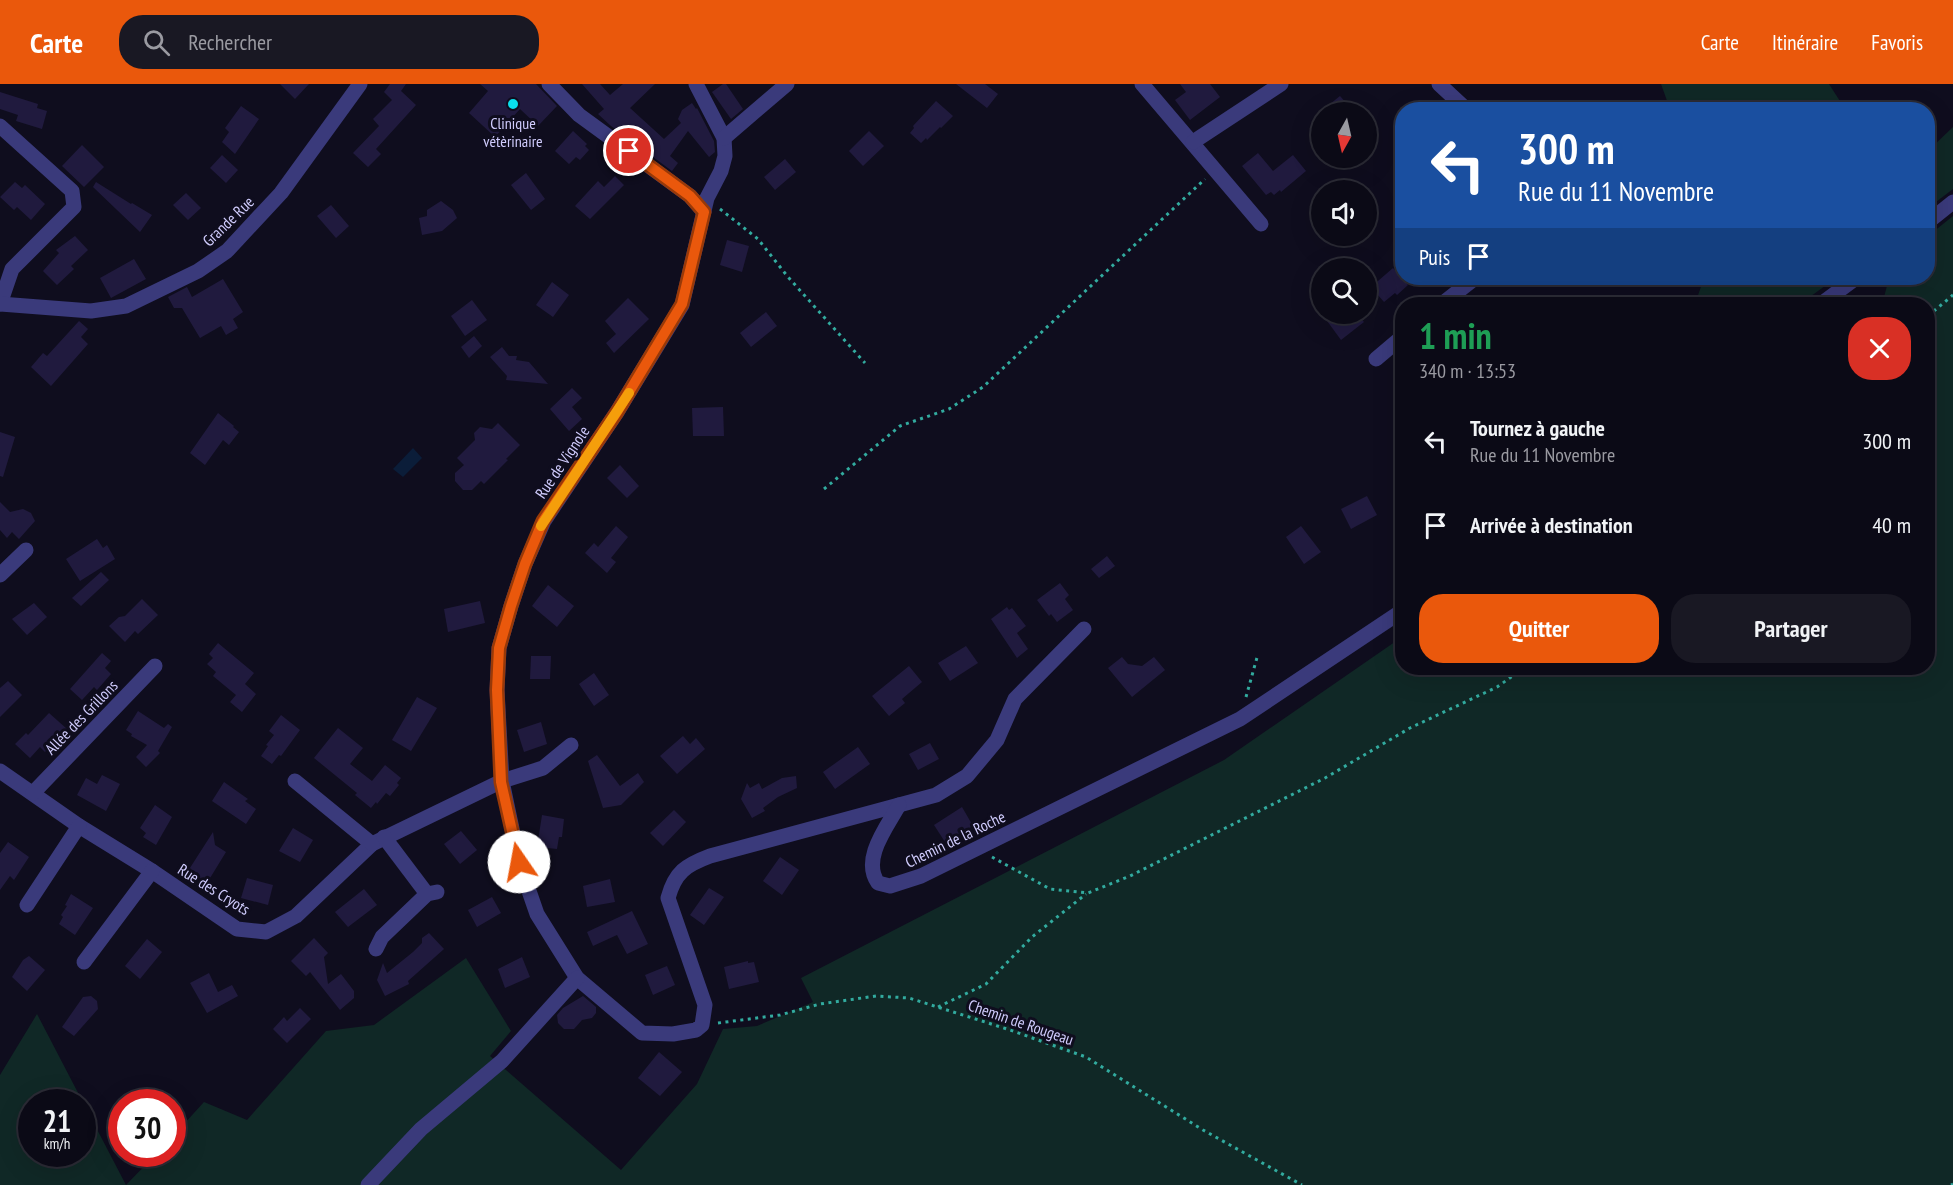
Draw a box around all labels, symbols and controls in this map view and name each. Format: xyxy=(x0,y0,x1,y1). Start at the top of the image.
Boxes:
search box xyxy=(119,15,539,69)
text: Carte xyxy=(30,24,83,61)
icon: search xyxy=(140,26,173,59)
text: Rechercher xyxy=(188,28,272,56)
text: Carte xyxy=(1701,29,1739,56)
text: Itinéraire xyxy=(1772,29,1838,56)
text: Favoris xyxy=(1871,29,1923,56)
marker: Clinique vétèrinaire xyxy=(506,97,520,111)
north arrow xyxy=(1311,102,1377,168)
map controls xyxy=(1311,102,1377,324)
place label: Clinique vétèrinaire xyxy=(483,113,543,151)
text: 300 m xyxy=(1518,121,1615,176)
pin xyxy=(603,125,654,176)
icon: left xyxy=(1419,126,1497,204)
icon: arrive xyxy=(612,134,645,167)
text: Rue du 11 Novembre xyxy=(1518,174,1714,208)
button: sound xyxy=(1311,180,1377,246)
street label: Grande Rue xyxy=(198,192,258,250)
icon: arrive xyxy=(1462,240,1495,273)
text: Puis xyxy=(1419,243,1450,271)
button: search xyxy=(1311,258,1377,324)
text: 1 min xyxy=(1419,312,1492,359)
button: close xyxy=(1848,317,1911,380)
text: 340 m · 13:53 xyxy=(1419,358,1516,384)
text: Tournez à gauche xyxy=(1470,414,1605,442)
street label: Rue de Vignole xyxy=(530,422,594,502)
icon: left xyxy=(1419,425,1452,458)
text: 300 m xyxy=(1862,427,1911,455)
text: Rue du 11 Novembre xyxy=(1470,442,1615,468)
icon: arrive xyxy=(1419,509,1452,542)
text: Arrivée à destination xyxy=(1470,511,1633,539)
text: 40 m xyxy=(1872,511,1911,539)
button: Quitter xyxy=(1419,594,1659,663)
button: Partager xyxy=(1671,594,1911,663)
street label: Allée des Grillons xyxy=(40,675,122,759)
street label: Chemin de la Roche xyxy=(902,806,1008,872)
position arrow xyxy=(487,830,551,894)
street label: Rue des Cryots xyxy=(174,859,254,919)
street label: Chemin de Rougeau xyxy=(966,995,1076,1049)
speed limit sign: 30 xyxy=(108,1089,186,1167)
text: 21 xyxy=(43,1101,71,1140)
text: km/h xyxy=(44,1134,70,1153)

